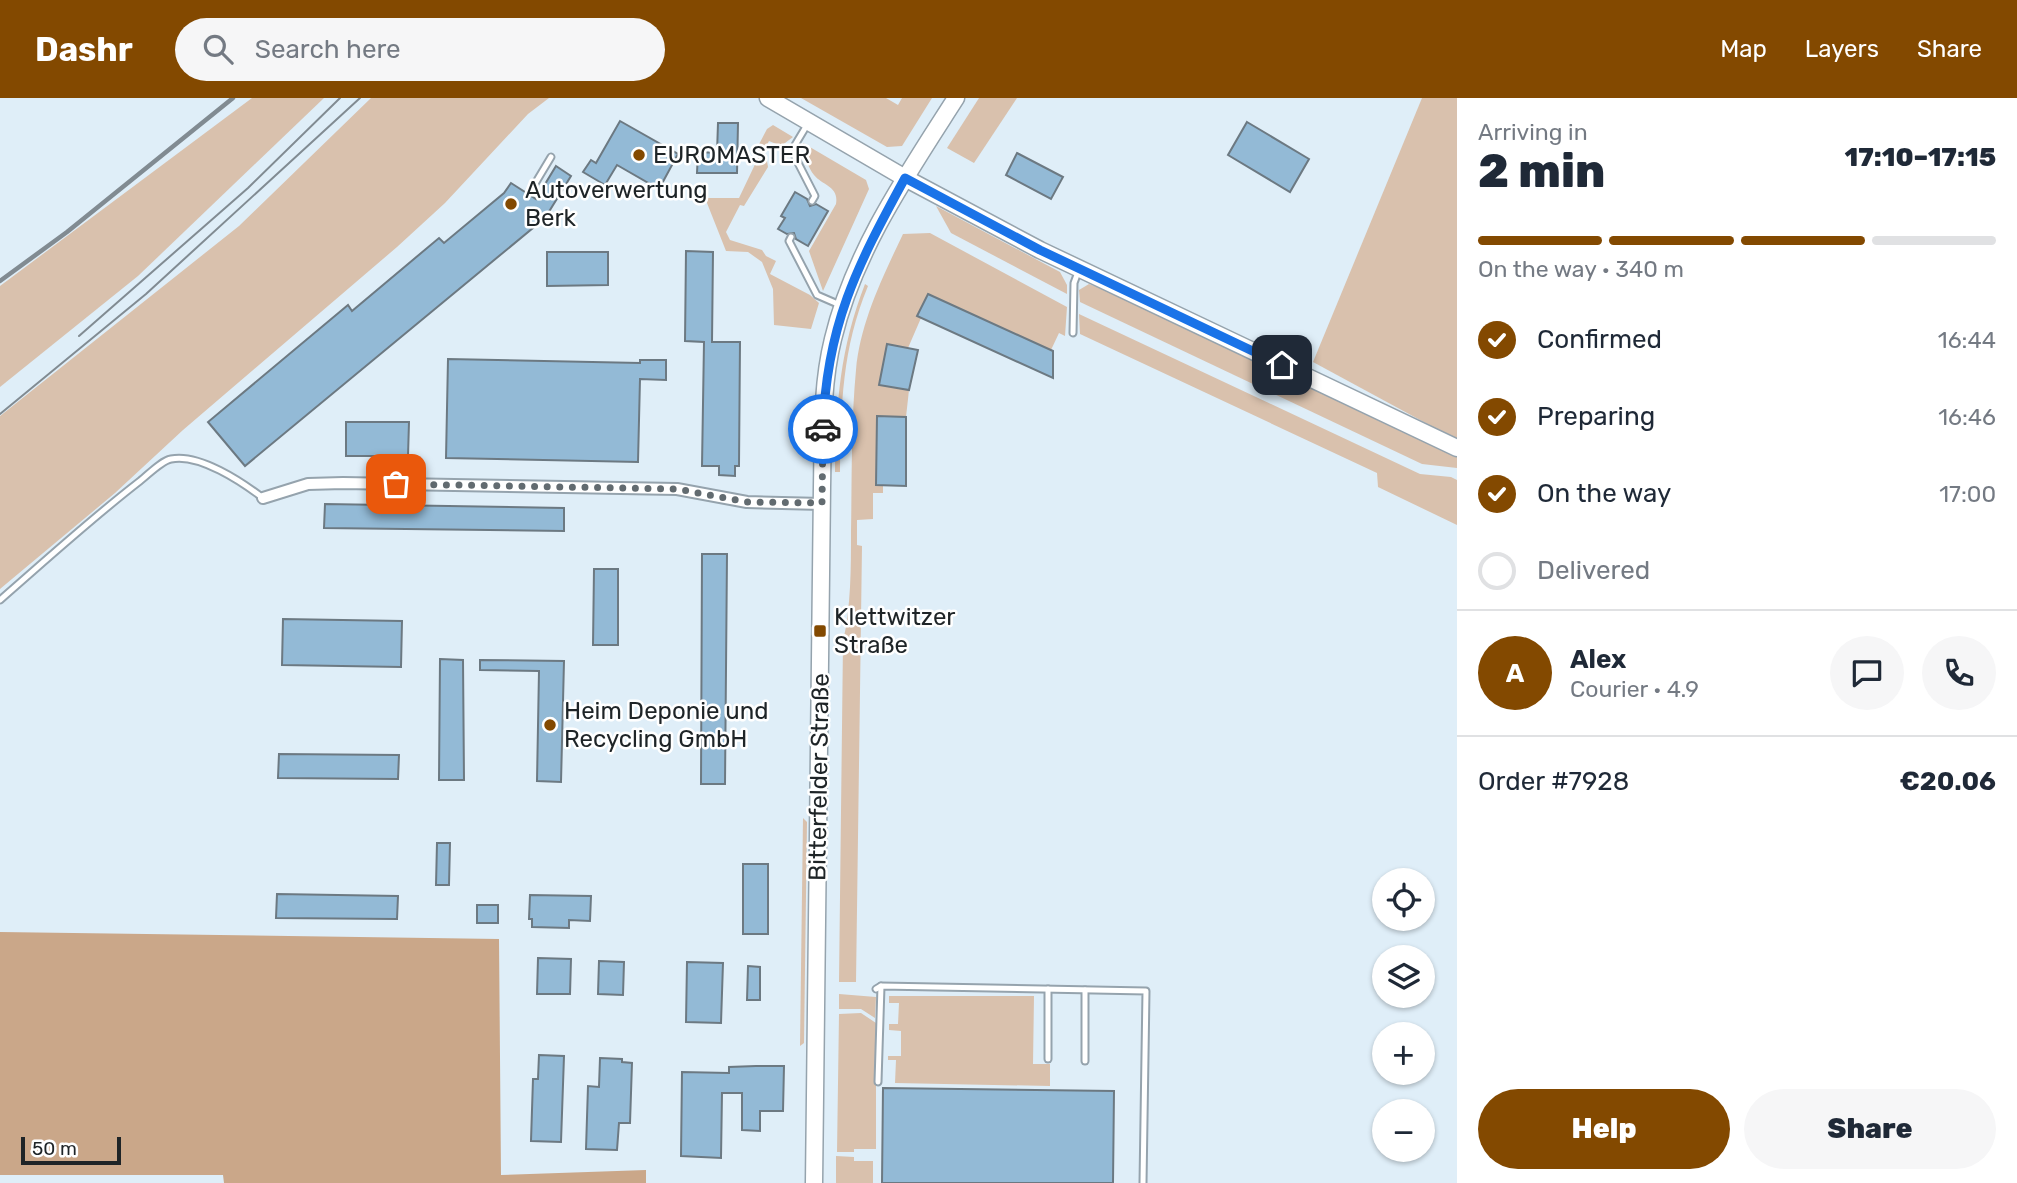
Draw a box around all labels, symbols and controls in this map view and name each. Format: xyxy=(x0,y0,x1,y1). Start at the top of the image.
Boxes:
search box xyxy=(175,18,665,81)
text: Dashr xyxy=(35,30,133,69)
icon: search xyxy=(199,30,237,68)
text: Search here xyxy=(255,34,401,65)
text: Map xyxy=(1720,35,1767,63)
text: Layers xyxy=(1805,35,1879,63)
text: Share xyxy=(1917,35,1982,63)
text: Arriving in xyxy=(1478,118,1588,146)
place label: EUROMASTER xyxy=(653,141,810,169)
text: 17:10–17:15 xyxy=(1844,142,1996,173)
text: 2 min xyxy=(1478,144,1605,199)
marker: EUROMASTER xyxy=(631,147,647,163)
place label: Autoverwertung Berk xyxy=(525,176,708,232)
marker: Autoverwertung Berk xyxy=(503,196,519,212)
text: On the way · 340 m xyxy=(1478,255,1684,283)
icon: check xyxy=(1478,321,1516,359)
text: Confirmed xyxy=(1537,324,1662,355)
text: 16:44 xyxy=(1938,326,1996,354)
pin xyxy=(1252,335,1312,395)
icon: home xyxy=(1263,346,1301,384)
courier xyxy=(788,394,858,464)
icon: check xyxy=(1478,398,1516,436)
text: Preparing xyxy=(1537,401,1655,432)
text: 16:46 xyxy=(1938,403,1996,431)
icon: car xyxy=(804,410,842,448)
pin xyxy=(366,454,426,514)
icon: bag xyxy=(377,465,415,503)
icon: check xyxy=(1478,475,1516,513)
text: On the way xyxy=(1537,478,1671,509)
text: 17:00 xyxy=(1939,480,1996,508)
text: Delivered xyxy=(1537,555,1650,586)
place label: Klettwitzer Straße xyxy=(834,603,955,659)
marker: Klettwitzer Straße xyxy=(812,623,828,639)
button: chat xyxy=(1830,636,1904,710)
button: phone xyxy=(1922,636,1996,710)
text: Alex xyxy=(1570,644,1626,675)
text: A xyxy=(1506,658,1524,689)
street label: Bitterfelder Straße xyxy=(803,673,835,881)
text: Courier · 4.9 xyxy=(1570,675,1699,703)
place label: Heim Deponie und Recycling GmbH xyxy=(564,697,769,753)
marker: Heim Deponie und Recycling GmbH xyxy=(542,717,558,733)
text: Order #7928 xyxy=(1478,766,1629,797)
text: €20.06 xyxy=(1899,766,1996,797)
map controls xyxy=(1372,868,1435,1162)
button: locate xyxy=(1372,868,1435,931)
button: layers xyxy=(1372,945,1435,1008)
button: + xyxy=(1372,1022,1435,1085)
button: Help xyxy=(1478,1089,1730,1169)
button: Share xyxy=(1744,1089,1996,1169)
button: − xyxy=(1372,1099,1435,1162)
scale bar xyxy=(21,1134,121,1166)
text: 50 m xyxy=(32,1137,77,1160)

